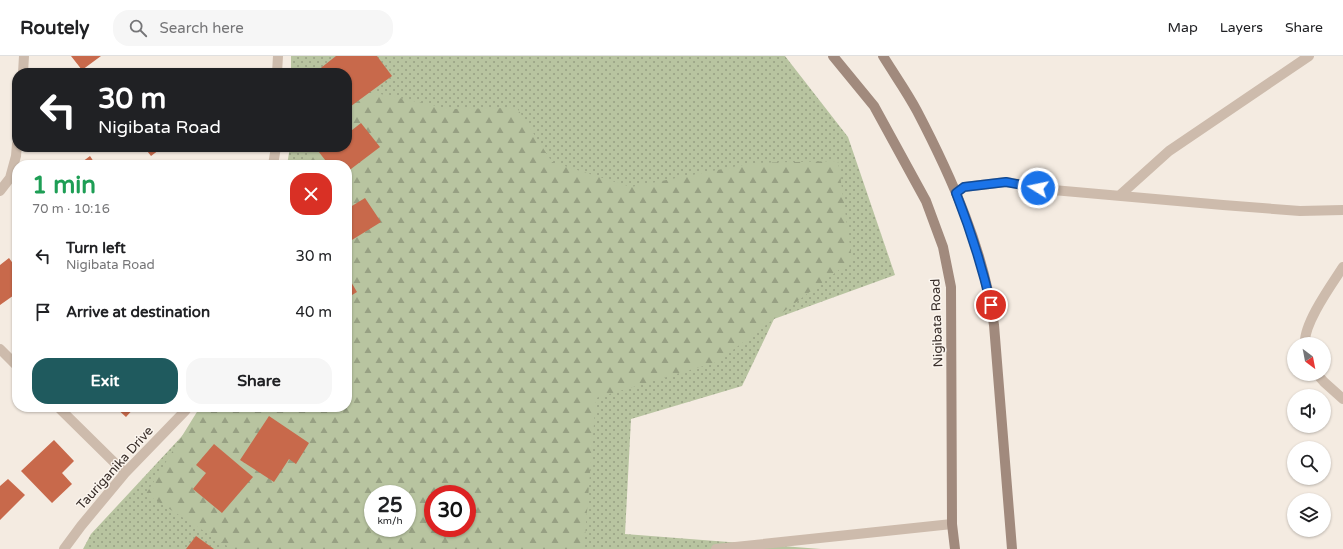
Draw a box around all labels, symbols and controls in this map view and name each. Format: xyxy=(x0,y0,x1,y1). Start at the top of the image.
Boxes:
search box xyxy=(113,10,393,46)
text: Routely xyxy=(20,17,89,39)
icon: search xyxy=(127,17,149,39)
text: Search here xyxy=(159,19,244,37)
text: Map xyxy=(1168,19,1198,36)
text: Layers xyxy=(1220,19,1263,36)
text: Share xyxy=(1285,19,1323,36)
text: 30 m xyxy=(98,82,166,116)
icon: left xyxy=(32,84,84,136)
text: Nigibata Road xyxy=(98,116,221,138)
position arrow xyxy=(1017,167,1059,209)
text: 1 min xyxy=(32,171,96,200)
button: close xyxy=(290,173,332,215)
text: 70 m · 10:16 xyxy=(32,201,110,217)
text: Turn left xyxy=(66,239,126,257)
icon: left xyxy=(32,245,54,267)
text: 30 m xyxy=(295,247,332,265)
text: Nigibata Road xyxy=(66,257,155,273)
street label: Nigibata Road xyxy=(927,278,947,368)
pin xyxy=(974,288,1008,322)
icon: arrive xyxy=(980,294,1002,316)
icon: arrive xyxy=(32,301,54,323)
text: Arrive at destination xyxy=(66,303,210,321)
text: 40 m xyxy=(295,303,332,321)
north arrow xyxy=(1287,337,1331,381)
map controls xyxy=(1287,337,1331,537)
button: Exit xyxy=(32,358,178,404)
button: Share xyxy=(186,358,332,404)
button: sound xyxy=(1287,389,1331,433)
street label: Tauriganika Drive xyxy=(73,423,157,513)
button: search xyxy=(1287,441,1331,485)
speed limit sign: 30 xyxy=(424,485,476,537)
button: layers xyxy=(1287,493,1331,537)
text: 25 xyxy=(377,494,403,518)
text: km/h xyxy=(377,515,403,527)

